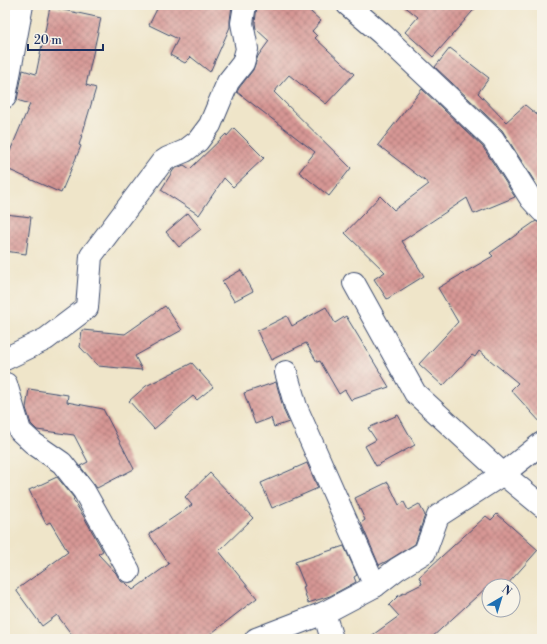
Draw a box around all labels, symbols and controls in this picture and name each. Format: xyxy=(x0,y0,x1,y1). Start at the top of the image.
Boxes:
scale bar xyxy=(28,26,103,52)
text: 20 m xyxy=(34,33,62,48)
north arrow xyxy=(481,578,521,618)
text: N xyxy=(499,583,515,599)

